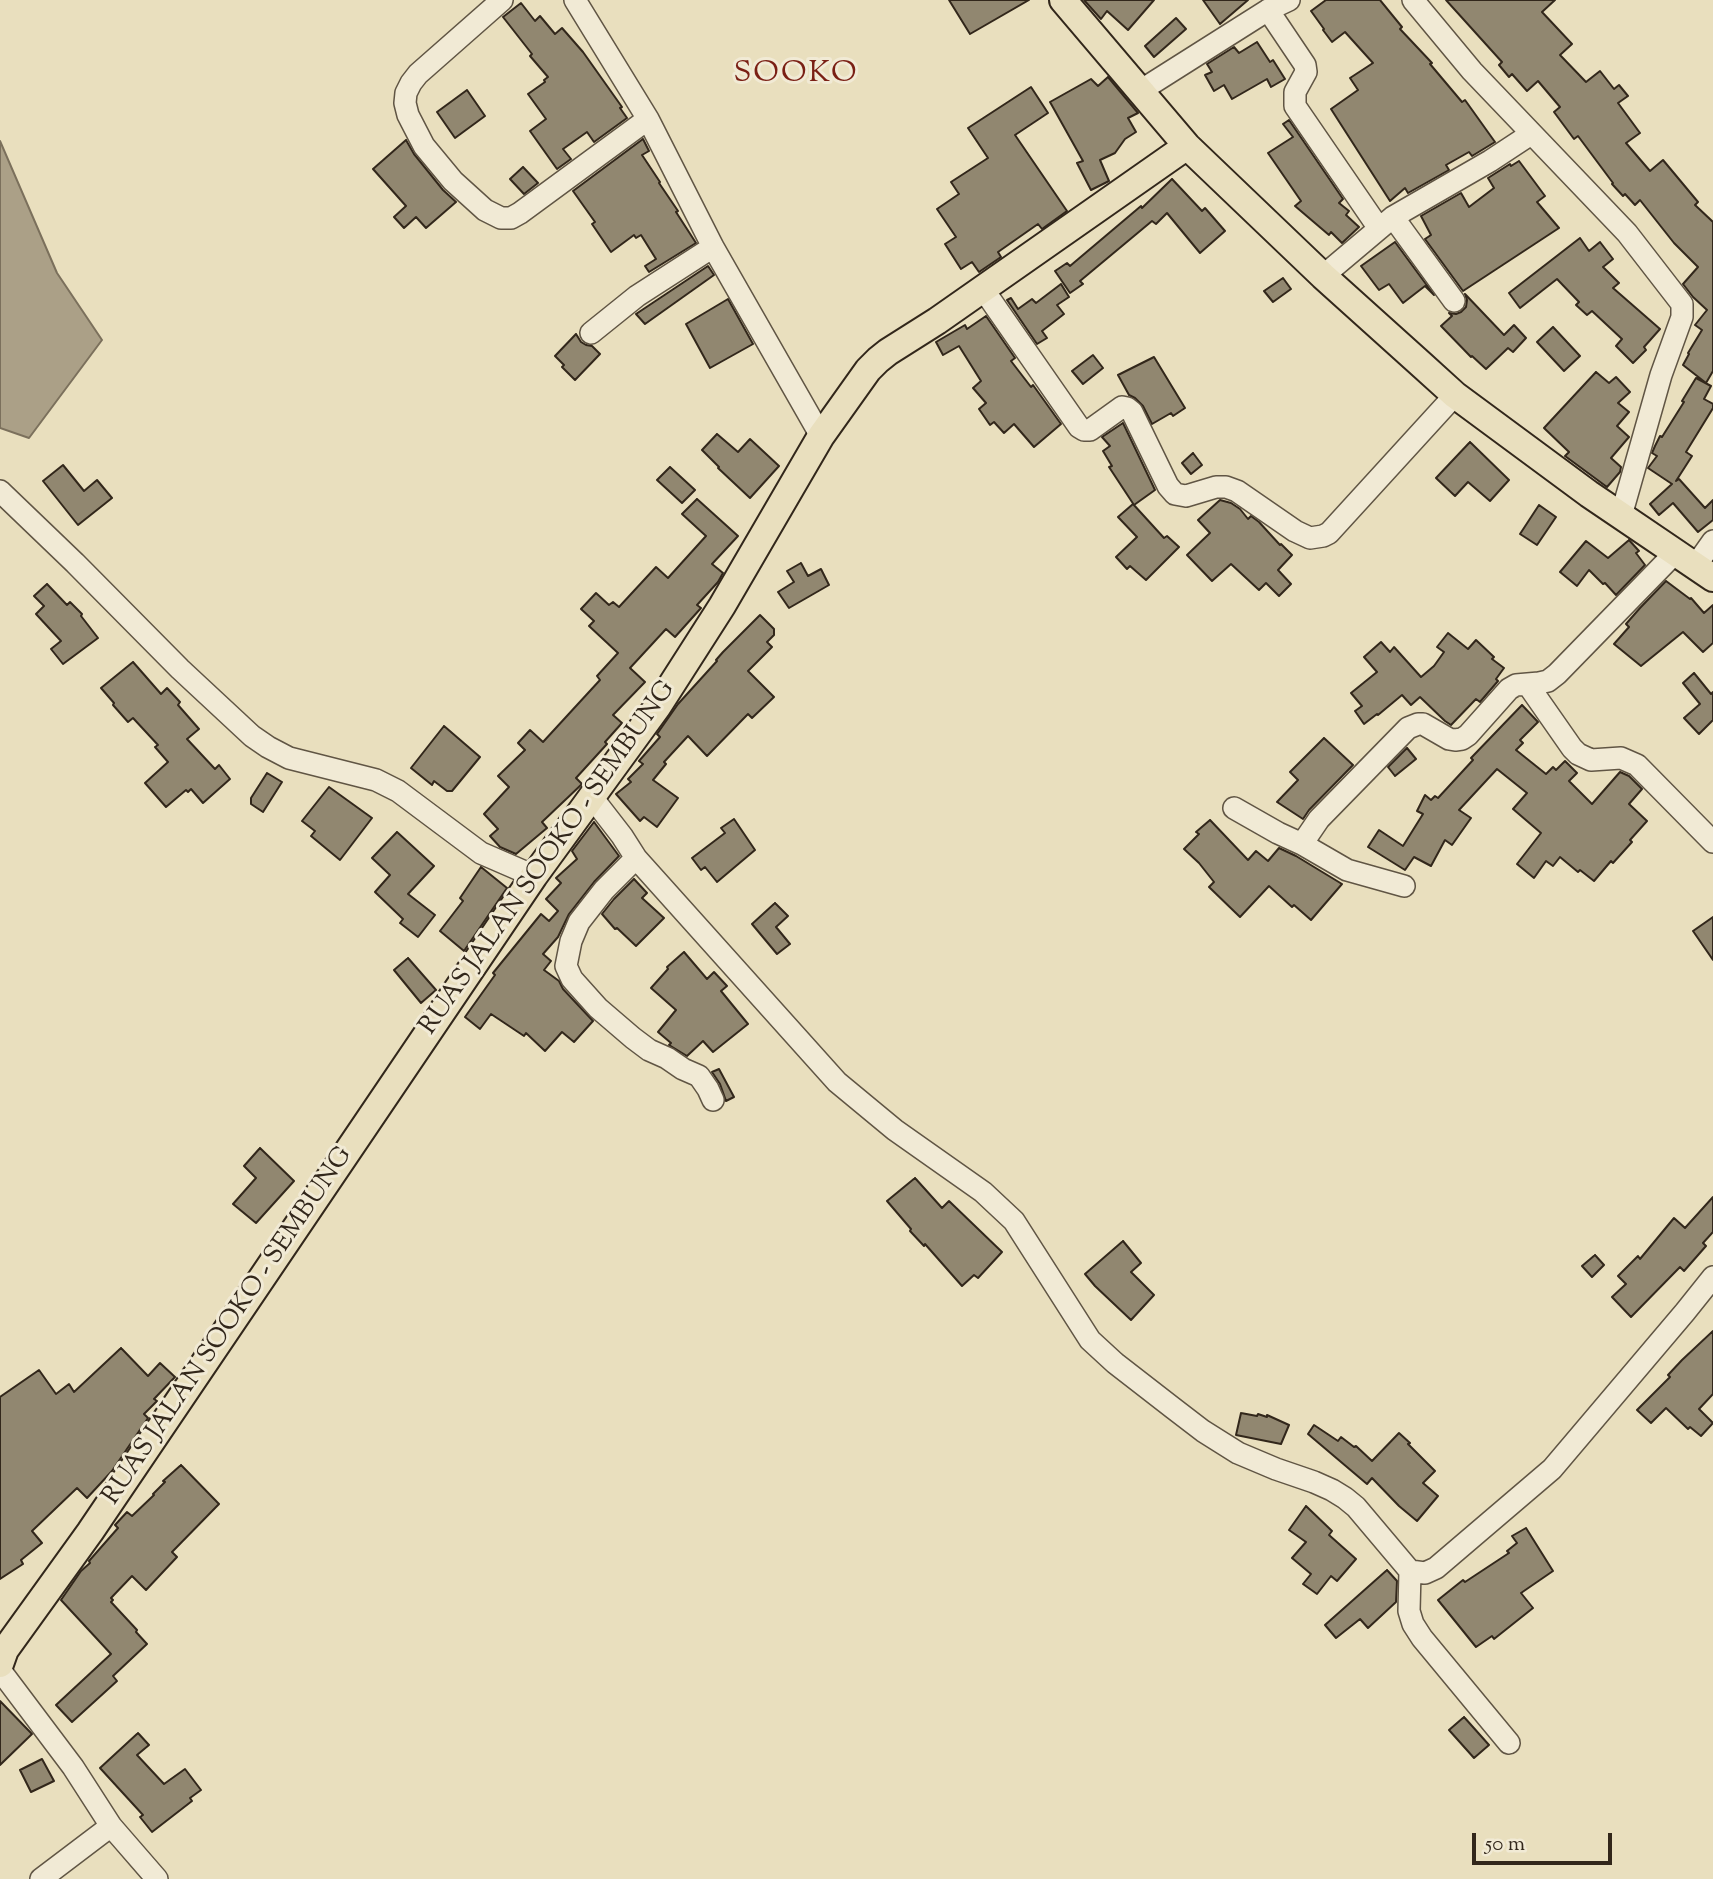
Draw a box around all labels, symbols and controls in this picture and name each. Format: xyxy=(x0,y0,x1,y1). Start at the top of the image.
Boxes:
district label: SOOKO xyxy=(734,58,858,94)
street label: RUAS JALAN SOOKO - SEMBUNG xyxy=(414,676,684,1042)
street label: RUAS JALAN SOOKO - SEMBUNG xyxy=(97,1142,361,1512)
scale bar xyxy=(1475,1820,1615,1864)
text: 50 m xyxy=(1485,1830,1525,1860)

